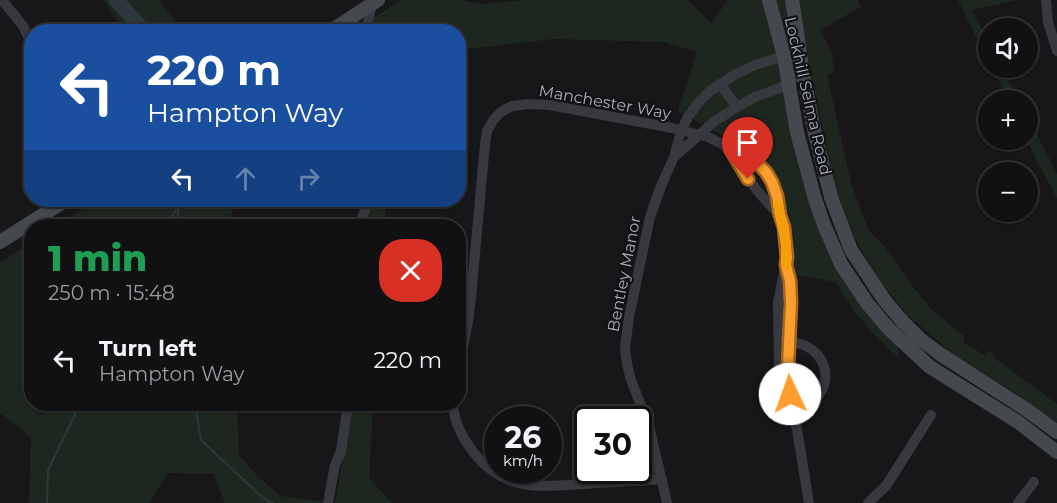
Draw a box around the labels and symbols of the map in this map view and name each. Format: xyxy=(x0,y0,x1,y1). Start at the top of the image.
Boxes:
street label: Lockhill Selma Road xyxy=(781,15,835,177)
street label: Manchester Way xyxy=(537,81,673,123)
pin xyxy=(722,117,773,179)
street label: Bentley Manor xyxy=(603,214,645,334)
position arrow xyxy=(758,362,822,426)
speed limit sign: 30 xyxy=(574,406,652,484)

